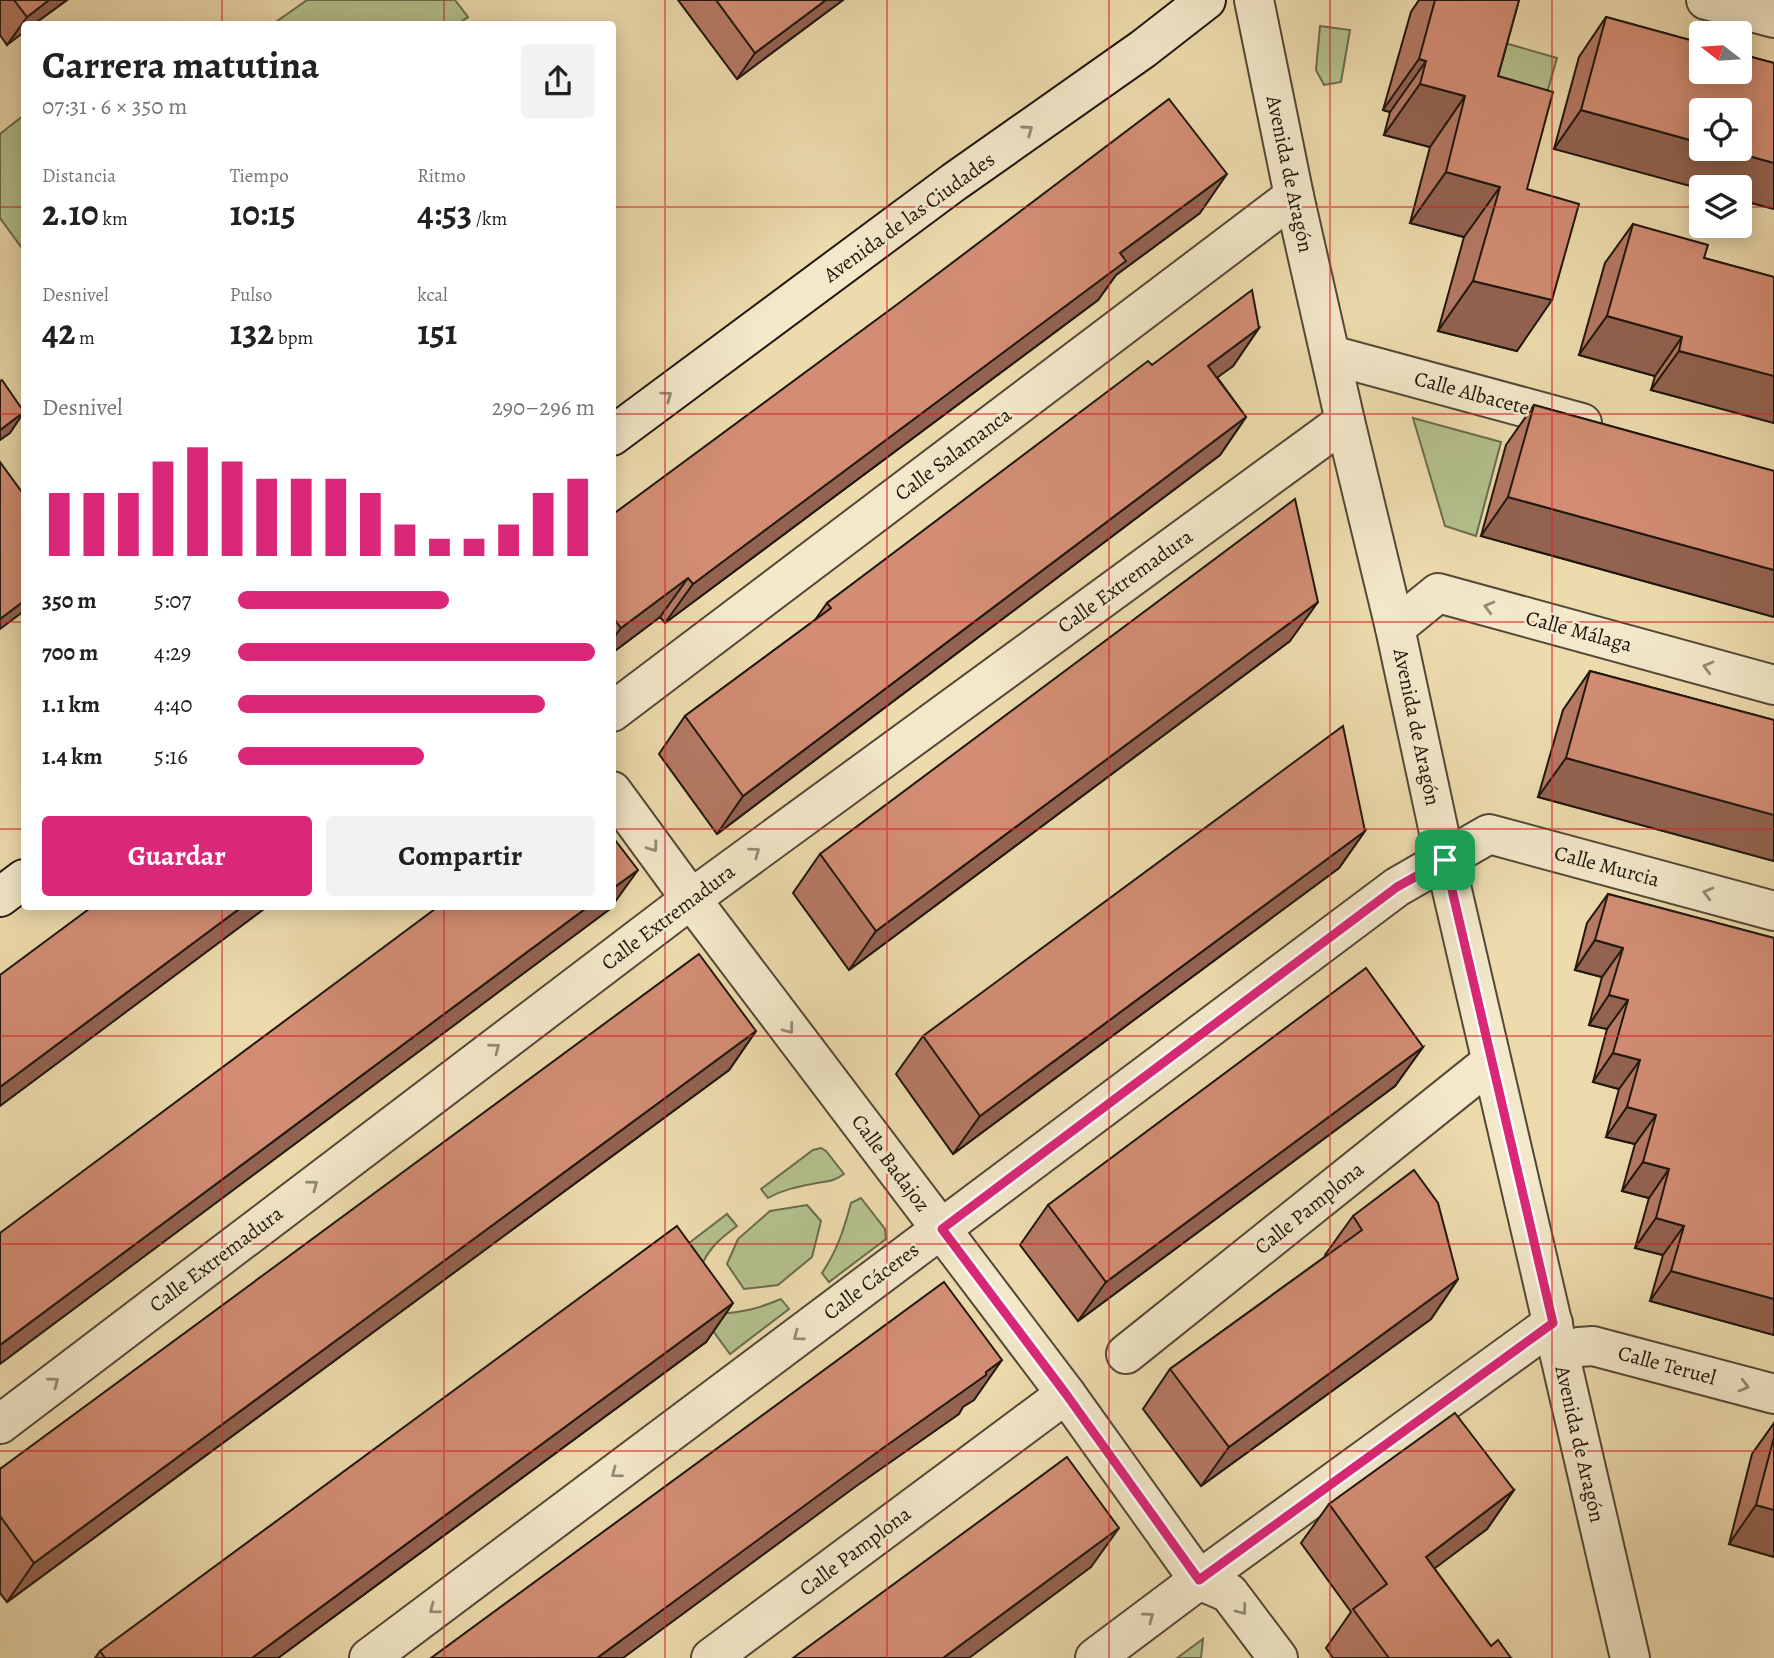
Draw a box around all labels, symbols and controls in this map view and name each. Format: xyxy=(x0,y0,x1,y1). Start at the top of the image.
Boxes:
north arrow xyxy=(1689,21,1752,84)
map controls xyxy=(1689,21,1752,238)
text: Carrera matutina xyxy=(42,39,319,91)
button: share xyxy=(521,44,595,118)
text: 07:31 · 6 × 350 m xyxy=(42,91,187,122)
street label: Avenida de Aragón xyxy=(1259,92,1320,255)
button: locate xyxy=(1689,98,1752,161)
one-way arrow xyxy=(1020,126,1033,138)
street label: Avenida de las Ciudades xyxy=(817,145,1000,289)
text: Distancia xyxy=(42,163,116,189)
text: Tiempo xyxy=(230,163,289,189)
text: Ritmo xyxy=(417,163,466,189)
button: layers xyxy=(1689,175,1752,238)
text: 2.10 xyxy=(42,189,99,237)
text: 10:15 xyxy=(230,189,296,237)
text: 4:53 xyxy=(417,189,472,237)
text: km xyxy=(99,206,128,232)
text: /km xyxy=(472,206,507,232)
text: Desnivel xyxy=(42,282,109,308)
text: Pulso xyxy=(230,282,272,308)
text: kcal xyxy=(417,282,448,308)
text: 42 xyxy=(42,308,75,356)
text: 132 xyxy=(230,308,274,356)
text: 151 xyxy=(417,308,457,356)
text: m xyxy=(75,325,95,351)
text: bpm xyxy=(274,325,313,351)
street label: Calle Albacete xyxy=(1411,364,1533,422)
text: Desnivel xyxy=(42,392,123,423)
text: 290–296 m xyxy=(492,392,595,423)
one-way arrow xyxy=(660,392,672,404)
street label: Calle Salamanca xyxy=(889,401,1017,507)
street label: Calle Extremadura xyxy=(1052,522,1198,640)
text: 350 m xyxy=(42,585,97,616)
text: 5:07 xyxy=(154,585,191,616)
one-way arrow xyxy=(1483,600,1495,615)
street label: Calle Málaga xyxy=(1523,603,1635,659)
text: 700 m xyxy=(42,637,98,668)
text: 4:29 xyxy=(154,637,191,668)
street label: Avenida de Aragón xyxy=(1386,645,1447,808)
one-way arrow xyxy=(1702,661,1714,675)
text: 1.1 km xyxy=(42,689,100,720)
text: 4:40 xyxy=(154,689,193,720)
text: 1.4 km xyxy=(42,741,103,772)
text: 5:16 xyxy=(154,741,188,772)
button: Guardar xyxy=(42,816,312,896)
button: Compartir xyxy=(326,816,595,896)
pin xyxy=(1415,830,1475,890)
one-way arrow xyxy=(644,839,657,851)
street label: Calle Murcia xyxy=(1551,839,1663,894)
icon: arrive xyxy=(1426,841,1464,879)
one-way arrow xyxy=(747,848,760,860)
street label: Calle Extremadura xyxy=(595,857,741,977)
one-way arrow xyxy=(1702,887,1714,902)
one-way arrow xyxy=(781,1021,793,1033)
one-way arrow xyxy=(487,1043,499,1056)
street label: Calle Badajoz xyxy=(845,1108,937,1218)
street label: Calle Pamplona xyxy=(1248,1155,1370,1261)
one-way arrow xyxy=(306,1181,318,1194)
street label: Calle Extremadura xyxy=(143,1199,289,1319)
street label: Calle Cáceres xyxy=(817,1236,925,1326)
one-way arrow xyxy=(794,1328,806,1340)
street label: Calle Teruel xyxy=(1615,1338,1719,1392)
street label: Avenida de Aragón xyxy=(1548,1362,1612,1525)
one-way arrow xyxy=(47,1378,59,1391)
one-way arrow xyxy=(1738,1378,1750,1392)
one-way arrow xyxy=(611,1464,624,1477)
street label: Calle Pamplona xyxy=(793,1500,917,1602)
one-way arrow xyxy=(429,1601,442,1613)
one-way arrow xyxy=(1234,1602,1247,1615)
one-way arrow xyxy=(1142,1613,1154,1625)

